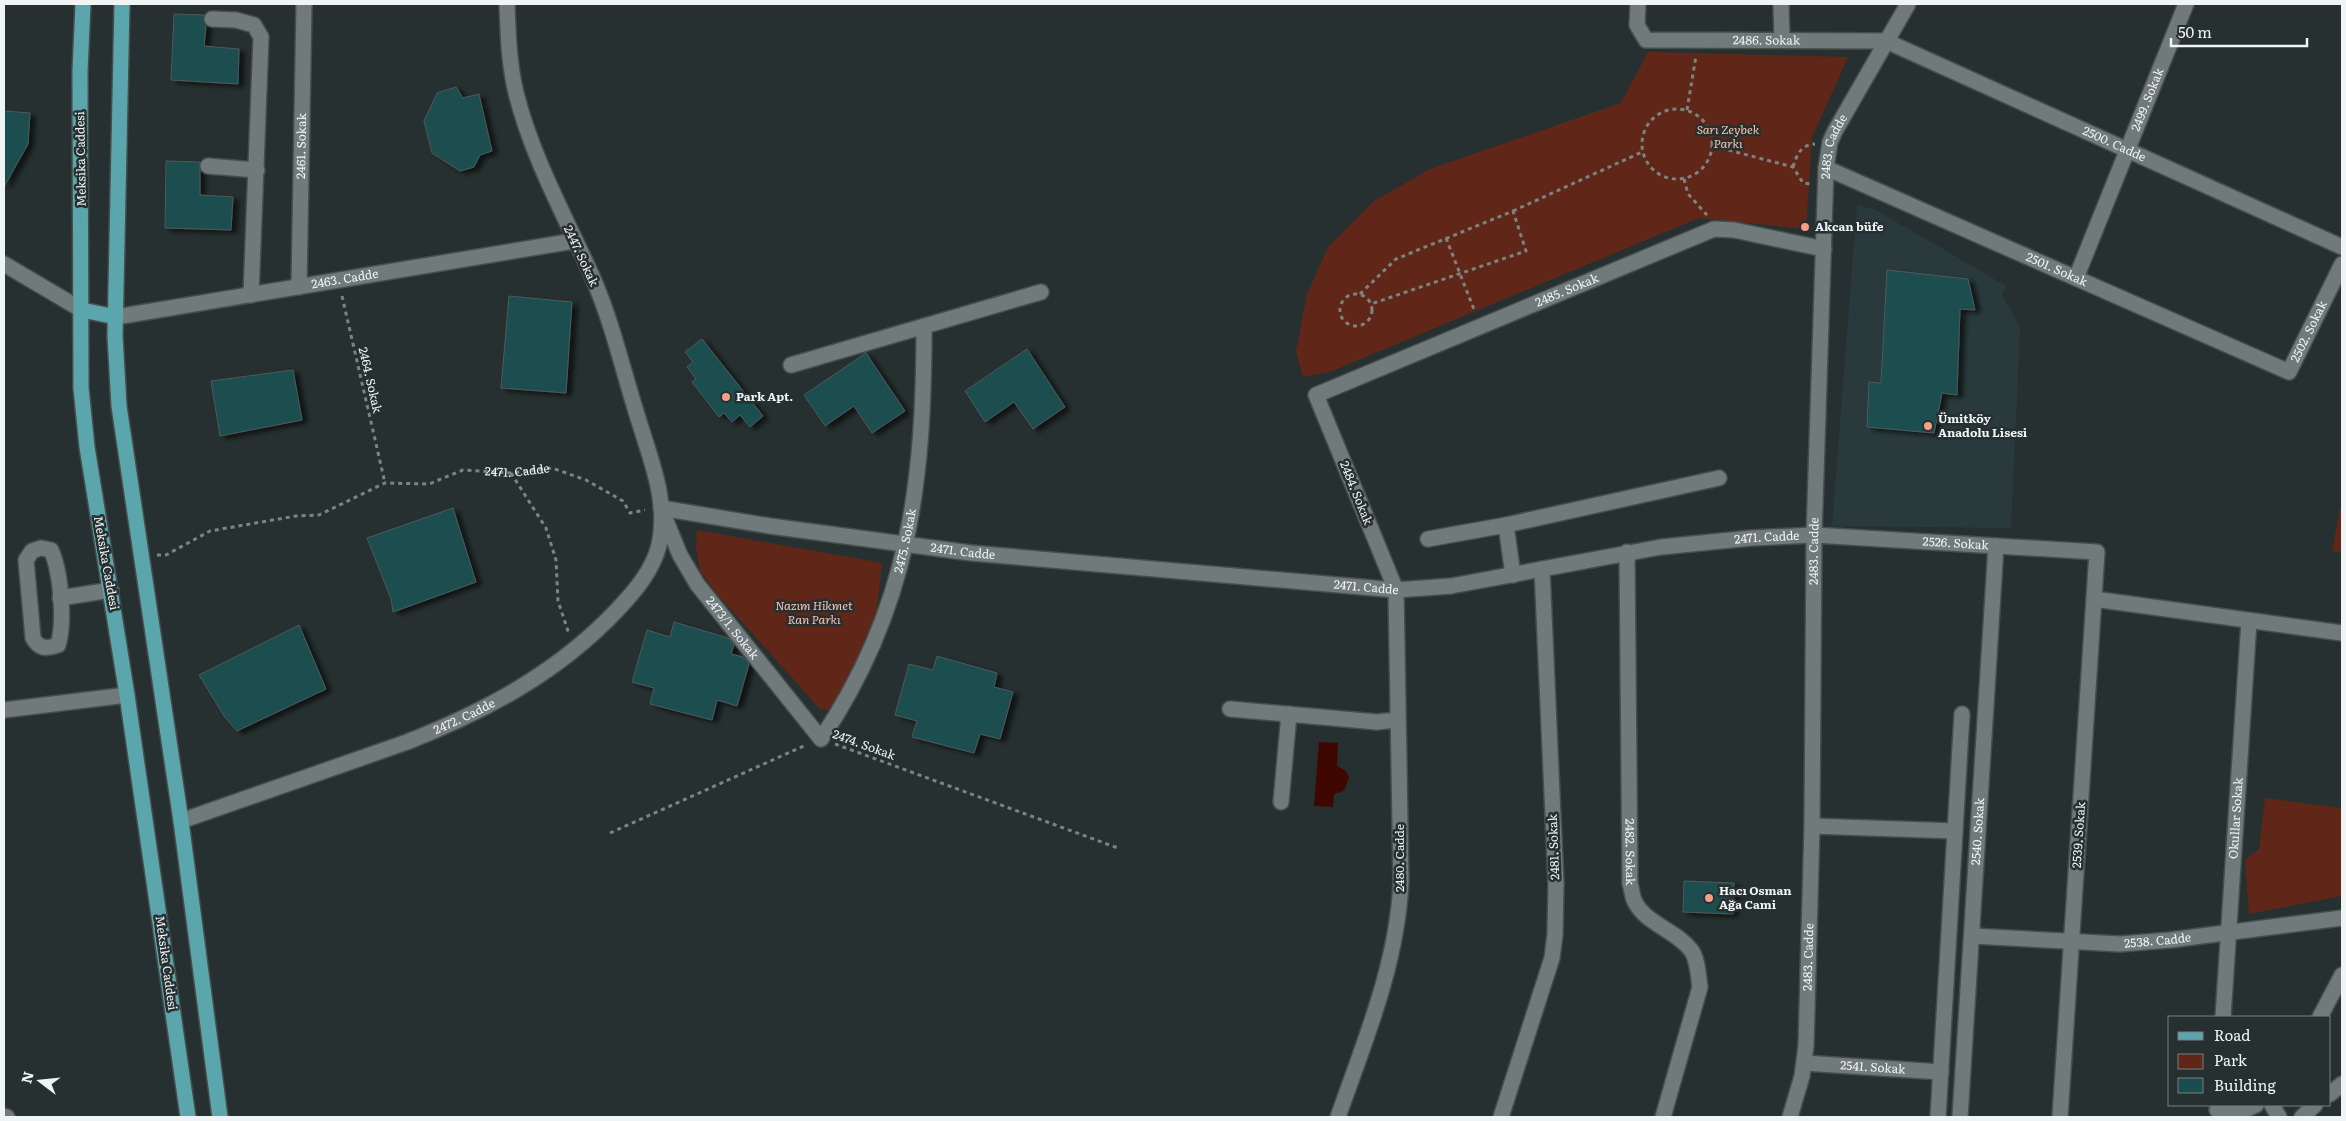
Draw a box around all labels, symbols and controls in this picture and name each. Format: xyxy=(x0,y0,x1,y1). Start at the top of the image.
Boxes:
scale bar xyxy=(2171,15,2307,47)
text: 50 m xyxy=(2178,20,2212,43)
street label: 2486. Sokak xyxy=(1733,30,1801,49)
street label: 2499. Sokak xyxy=(2126,64,2168,134)
street label: 2483. Cadde xyxy=(1816,110,1851,179)
street label: Meksika Caddesi xyxy=(70,111,90,207)
street label: 2461. Sokak xyxy=(291,112,310,179)
park label: Sarı Zeybek Parkı xyxy=(1697,120,1760,152)
street label: 2500. Cadde xyxy=(2080,121,2149,165)
place label: Akcan büfe xyxy=(1815,217,1884,235)
marker: Akcan büfe xyxy=(1799,221,1811,233)
street label: 2447. Sokak xyxy=(560,222,604,290)
street label: 2501. Sokak xyxy=(2023,247,2091,290)
street label: 2463. Cadde xyxy=(310,264,379,292)
street label: 2485. Sokak xyxy=(1532,268,1602,311)
street label: 2502. Sokak xyxy=(2285,297,2331,365)
street label: 2464. Sokak xyxy=(355,345,387,415)
place label: Park Apt. xyxy=(736,387,793,405)
marker: Park Apt. xyxy=(720,391,732,403)
place label: Ümitköy Anadolu Lisesi xyxy=(1938,409,2028,441)
marker: Ümitköy Anadolu Lisesi xyxy=(1922,420,1934,432)
street label: 2471. Cadde xyxy=(484,458,551,481)
street label: 2484. Sokak xyxy=(1336,458,1378,528)
street label: 2475. Sokak xyxy=(888,506,920,575)
street label: Meksika Caddesi xyxy=(90,514,124,611)
street label: 2483. Cadde xyxy=(1804,517,1823,585)
street label: 2471. Cadde xyxy=(1733,526,1800,548)
street label: 2526. Sokak xyxy=(1922,532,1990,554)
street label: 2471. Cadde xyxy=(929,538,996,563)
street label: 2471. Cadde xyxy=(1333,575,1400,598)
street label: 2473/1. Sokak xyxy=(702,592,764,663)
park label: Nazım Hikmet Ran Parkı xyxy=(775,596,853,628)
street label: 2472. Cadde xyxy=(430,693,498,738)
street label: 2474. Sokak xyxy=(830,724,899,764)
street label: Okullar Sokak xyxy=(2223,776,2247,860)
street label: 2540. Sokak xyxy=(1966,797,1988,866)
street label: 2539. Sokak xyxy=(2067,800,2089,869)
street label: 2481. Sokak xyxy=(1543,813,1563,880)
street label: 2482. Sokak xyxy=(1621,819,1640,886)
street label: 2480. Cadde xyxy=(1390,824,1408,892)
place label: Hacı Osman Ağa Cami xyxy=(1719,881,1792,913)
marker: Hacı Osman Ağa Cami xyxy=(1703,892,1715,904)
street label: Meksika Caddesi xyxy=(151,914,183,1011)
street label: 2483. Cadde xyxy=(1798,923,1817,991)
street label: 2538. Cadde xyxy=(2123,927,2192,952)
legend xyxy=(2168,1016,2331,1106)
text: Road xyxy=(2214,1023,2250,1046)
text: Park xyxy=(2214,1048,2248,1071)
street label: 2541. Sokak xyxy=(1840,1055,1907,1078)
north arrow xyxy=(15,1056,65,1106)
text: N xyxy=(15,1068,38,1086)
text: Building xyxy=(2214,1073,2276,1096)

